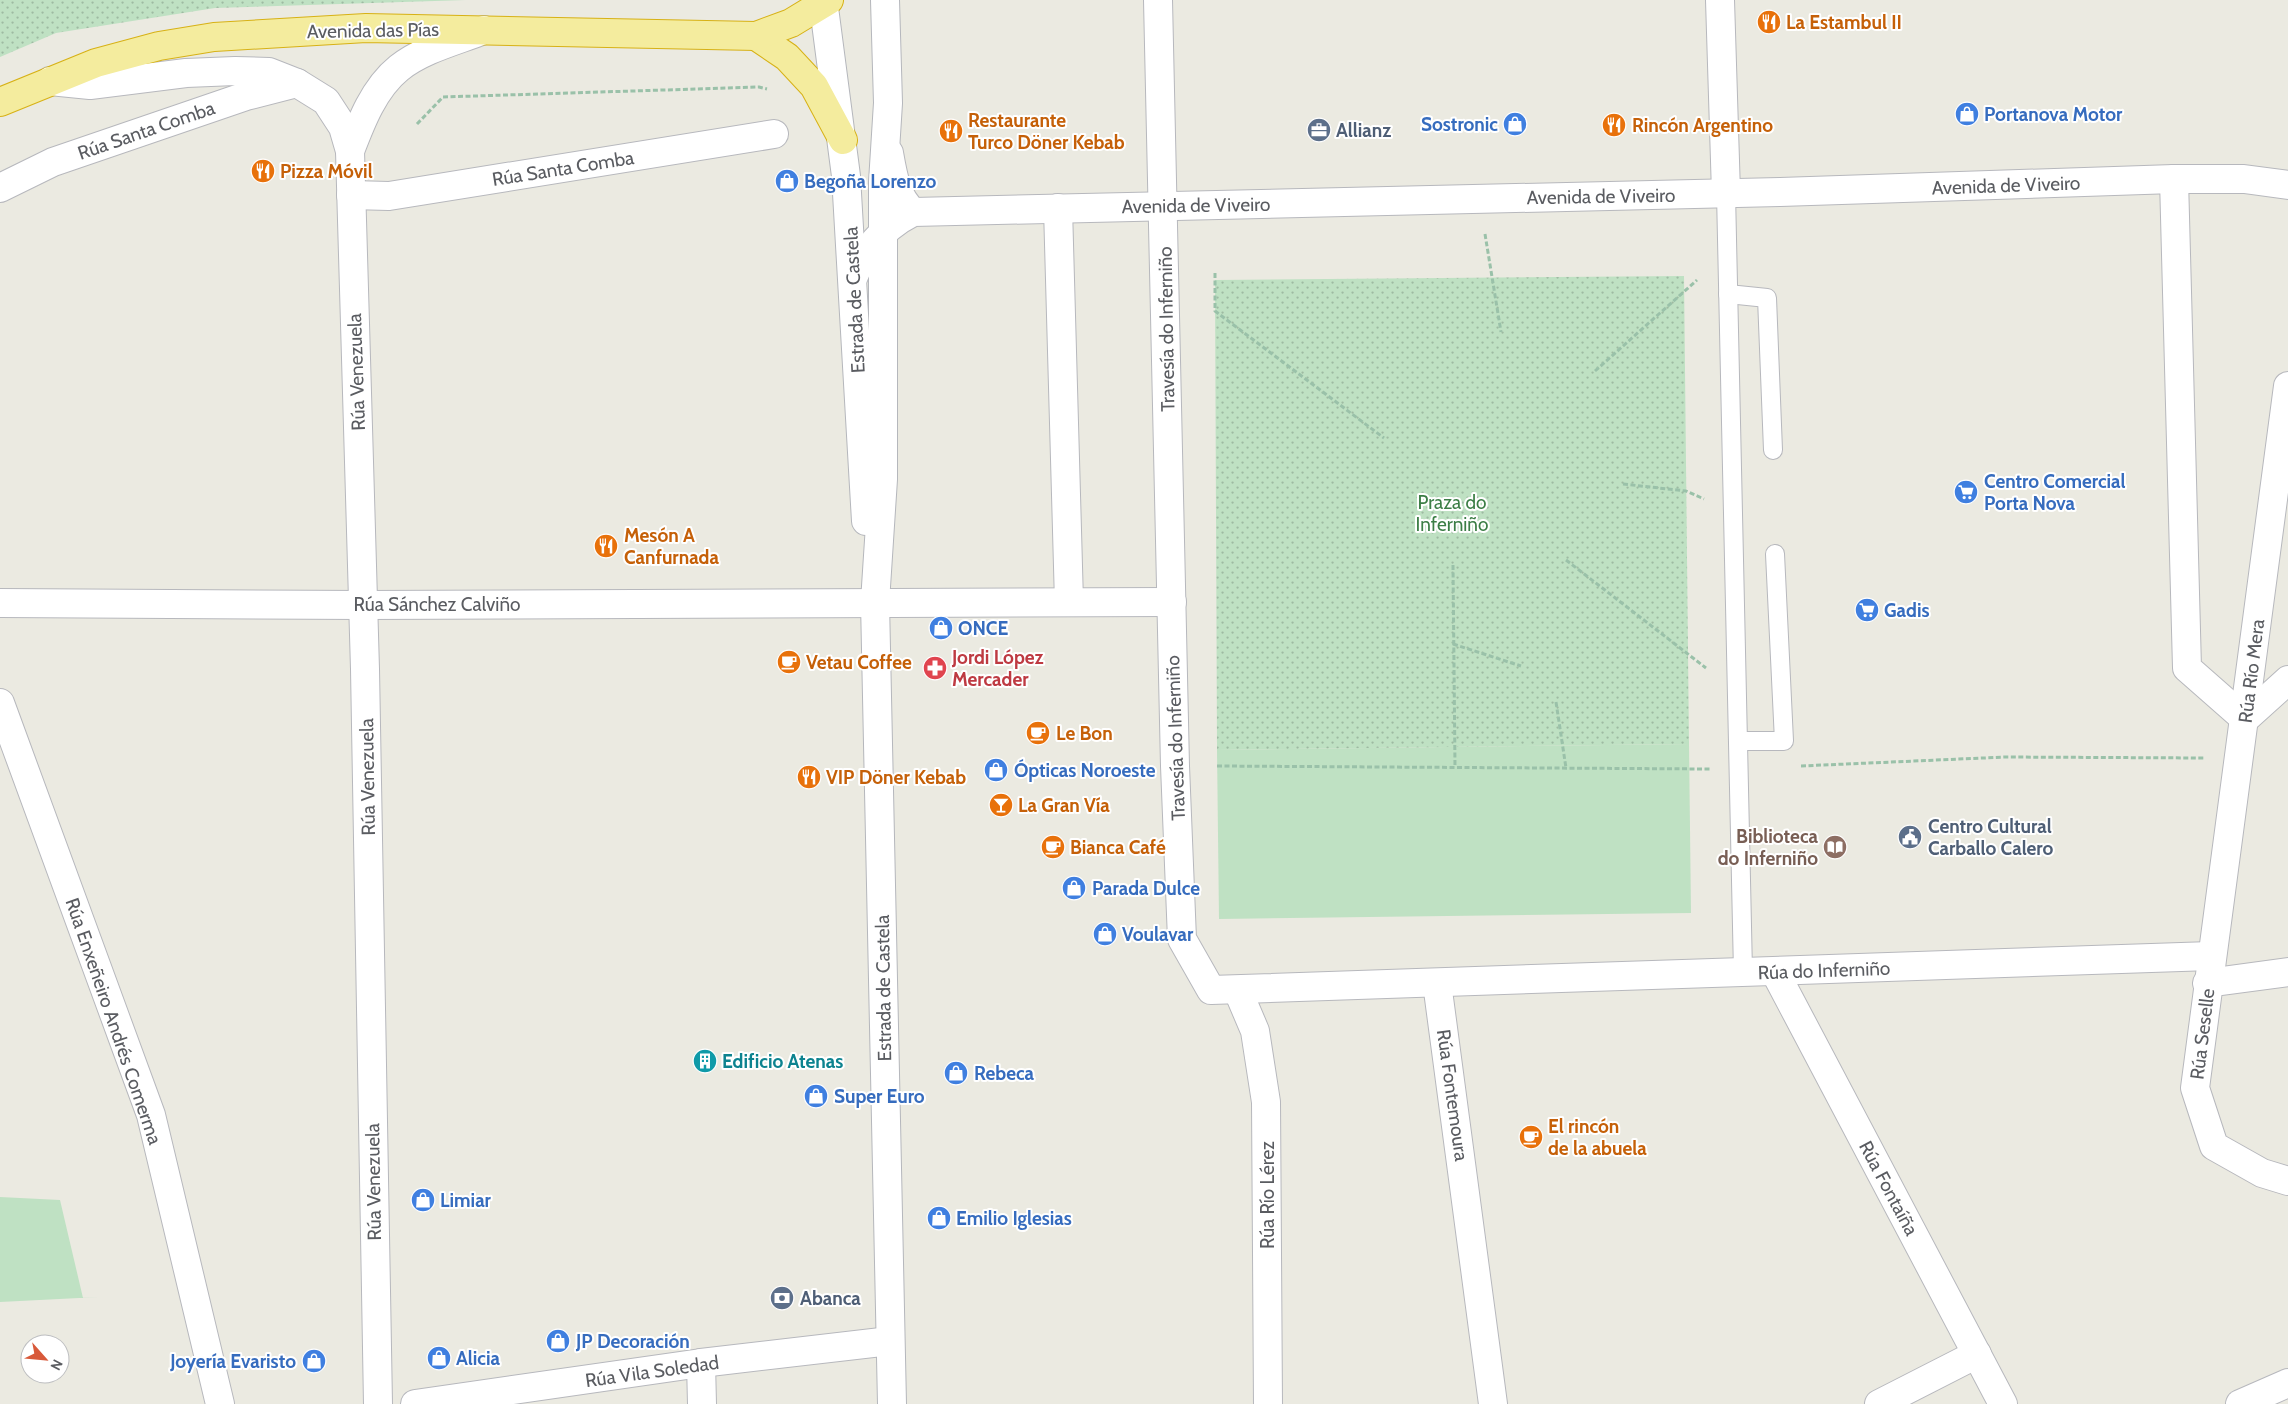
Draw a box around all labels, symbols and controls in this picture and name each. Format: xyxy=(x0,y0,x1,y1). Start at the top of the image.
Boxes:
restaurant icon: La Estambul II xyxy=(1756,9,1782,35)
place label: La Estambul II xyxy=(1786,11,1902,34)
street label: Avenida das Pías xyxy=(307,18,439,43)
street label: Rúa Santa Comba xyxy=(75,96,218,165)
shop icon: Portanova Motor xyxy=(1954,101,1980,127)
place label: Portanova Motor xyxy=(1984,103,2123,126)
place label: Restaurante Turco Döner Kebab xyxy=(968,109,1125,154)
shop icon: Sostronic xyxy=(1502,111,1528,137)
restaurant icon: Rincón Argentino xyxy=(1601,112,1627,138)
place label: Sostronic xyxy=(1421,113,1498,136)
place label: Rincón Argentino xyxy=(1632,114,1773,137)
office icon: Allianz xyxy=(1306,117,1332,143)
restaurant icon: Restaurante Turco Döner Kebab xyxy=(938,118,964,144)
place label: Allianz xyxy=(1336,119,1391,142)
street label: Rúa Santa Comba xyxy=(491,146,636,191)
restaurant icon: Pizza Móvil xyxy=(250,158,276,184)
place label: Pizza Móvil xyxy=(280,160,373,183)
shop icon: Begoña Lorenzo xyxy=(774,168,800,194)
place label: Begoña Lorenzo xyxy=(804,170,937,193)
street label: Avenida de Viveiro xyxy=(1931,171,2081,200)
street label: Avenida de Viveiro xyxy=(1526,184,1676,209)
street label: Avenida de Viveiro xyxy=(1121,193,1271,218)
street label: Estrada de Castela xyxy=(839,226,870,374)
street label: Travesía do Inferniño xyxy=(1154,246,1179,412)
street label: Rúa Venezuela xyxy=(343,313,370,431)
place label: Centro Comercial Porta Nova xyxy=(1984,470,2126,515)
supermarket icon: Centro Comercial Porta Nova xyxy=(1953,479,1979,505)
park label: Praza do Inferniño xyxy=(1416,491,1488,536)
place label: Mesón A Canfurnada xyxy=(624,524,719,569)
restaurant icon: Mesón A Canfurnada xyxy=(593,533,619,559)
street label: Rúa Sánchez Calviño xyxy=(354,593,520,616)
supermarket icon: Gadis xyxy=(1854,597,1880,623)
place label: Gadis xyxy=(1884,599,1930,622)
shop icon: ONCE xyxy=(928,615,954,641)
place label: ONCE xyxy=(958,617,1008,640)
street label: Rúa Río Mera xyxy=(2234,618,2269,724)
place label: Jordi López Mercader xyxy=(951,646,1044,691)
cafe icon: Vetau Coffee xyxy=(776,649,802,675)
place label: Vetau Coffee xyxy=(806,651,912,674)
pharmacy icon: Jordi López Mercader xyxy=(922,655,948,681)
street label: Travesía do Inferniño xyxy=(1161,655,1190,821)
street label: Rúa Venezuela xyxy=(355,718,380,836)
cafe icon: Le Bon xyxy=(1025,720,1051,746)
place label: Le Bon xyxy=(1056,722,1113,745)
shop icon: Ópticas Noroeste xyxy=(983,757,1009,783)
place label: Ópticas Noroeste xyxy=(1014,758,1156,782)
restaurant icon: VIP Döner Kebab xyxy=(796,764,822,790)
place label: VIP Döner Kebab xyxy=(826,766,966,789)
bar icon: La Gran Vía xyxy=(988,792,1014,818)
place label: La Gran Vía xyxy=(1018,794,1110,817)
place label: Centro Cultural Carballo Calero xyxy=(1928,815,2053,860)
public building icon: Centro Cultural Carballo Calero xyxy=(1897,824,1923,850)
place label: Biblioteca do Inferniño xyxy=(1718,825,1819,870)
cafe icon: Bianca Café xyxy=(1040,834,1066,860)
library icon: Biblioteca do Inferniño xyxy=(1822,834,1848,860)
place label: Bianca Café xyxy=(1070,836,1166,859)
shop icon: Parada Dulce xyxy=(1061,875,1087,901)
place label: Parada Dulce xyxy=(1092,877,1200,900)
street label: Rúa Enxeñeiro Andrés Comerma xyxy=(60,895,167,1148)
street label: Estrada de Castela xyxy=(871,915,896,1061)
shop icon: Voulavar xyxy=(1092,921,1118,947)
place label: Voulavar xyxy=(1122,923,1194,946)
street label: Rúa do Inferniño xyxy=(1757,957,1891,984)
street label: Rúa Seselle xyxy=(2185,987,2220,1081)
street label: Rúa Fontemoura xyxy=(1432,1028,1473,1162)
building icon: Edificio Atenas xyxy=(692,1048,718,1074)
place label: Edificio Atenas xyxy=(722,1050,843,1073)
shop icon: Rebeca xyxy=(943,1060,969,1086)
place label: Rebeca xyxy=(974,1062,1035,1085)
shop icon: Super Euro xyxy=(803,1083,829,1109)
place label: Super Euro xyxy=(834,1085,925,1108)
place label: El rincón de la abuela xyxy=(1548,1115,1647,1160)
street label: Rúa Venezuela xyxy=(361,1123,386,1241)
cafe icon: El rincón de la abuela xyxy=(1518,1124,1544,1150)
street label: Rúa Fontaíña xyxy=(1854,1137,1923,1240)
street label: Rúa Río Lérez xyxy=(1256,1141,1279,1249)
shop icon: Limiar xyxy=(410,1187,436,1213)
place label: Limiar xyxy=(440,1189,492,1212)
shop icon: Emilio Iglesias xyxy=(926,1205,952,1231)
place label: Emilio Iglesias xyxy=(956,1207,1072,1230)
bank icon: Abanca xyxy=(769,1285,795,1311)
place label: Abanca xyxy=(800,1287,861,1310)
shop icon: JP Decoración xyxy=(545,1328,571,1354)
place label: JP Decoración xyxy=(575,1330,690,1353)
north arrow xyxy=(20,1334,70,1384)
shop icon: Alicia xyxy=(426,1345,452,1371)
place label: Alicia xyxy=(456,1347,500,1370)
shop icon: Joyería Evaristo xyxy=(301,1348,327,1374)
place label: Joyería Evaristo xyxy=(169,1350,296,1373)
street label: Rúa Vila Soledad xyxy=(584,1351,720,1392)
text: N xyxy=(46,1356,67,1373)

